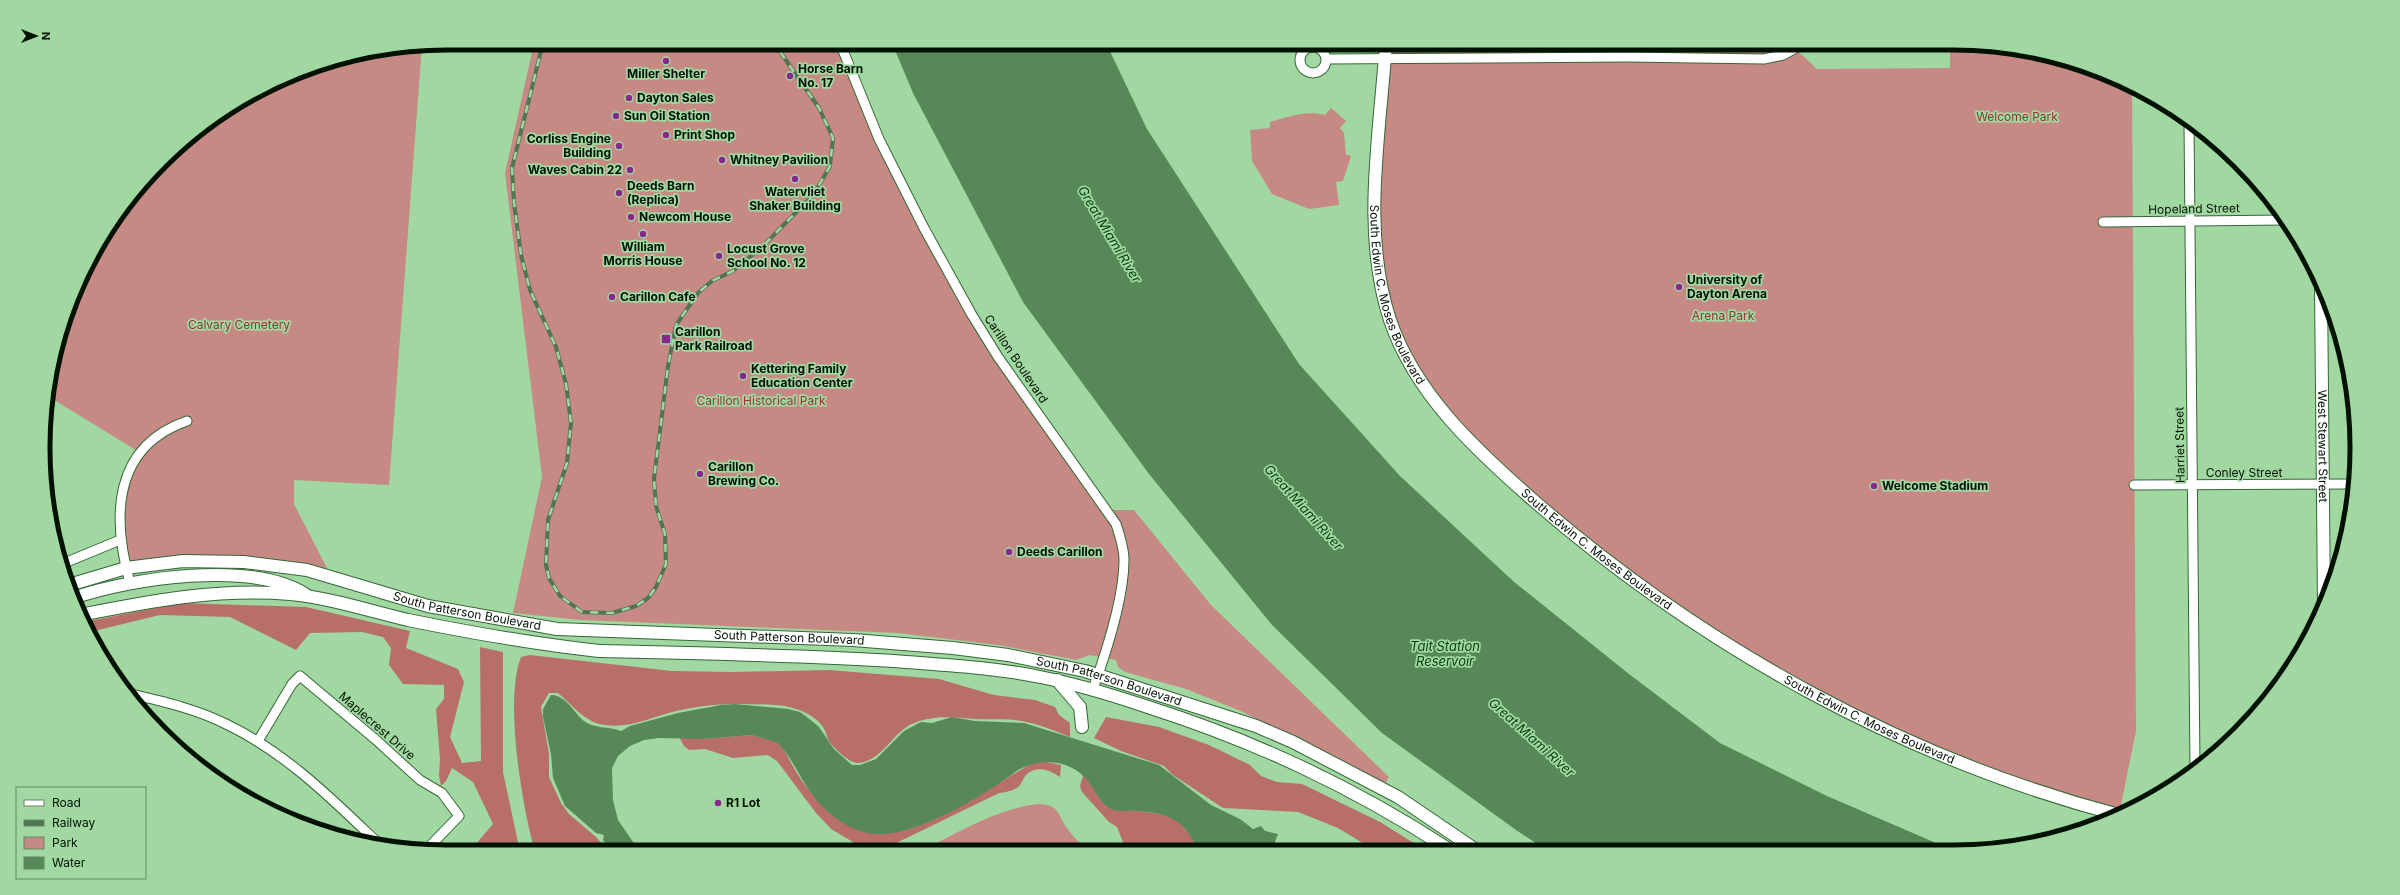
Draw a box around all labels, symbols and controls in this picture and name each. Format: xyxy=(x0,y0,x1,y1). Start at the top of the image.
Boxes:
north arrow xyxy=(16,16,56,56)
text: N xyxy=(39,32,53,40)
marker: Miller Shelter xyxy=(661,56,671,66)
place label: Horse Barn No. 17 xyxy=(798,61,863,90)
place label: Miller Shelter xyxy=(627,66,705,81)
marker: Horse Barn No. 17 xyxy=(785,71,795,81)
place label: Dayton Sales xyxy=(637,90,714,105)
marker: Dayton Sales xyxy=(624,93,634,103)
place label: Sun Oil Station xyxy=(624,108,710,123)
park label: Welcome Park xyxy=(1976,109,2058,124)
marker: Sun Oil Station xyxy=(611,111,621,121)
place label: Print Shop xyxy=(674,127,735,142)
marker: Print Shop xyxy=(661,130,671,140)
place label: Corliss Engine Building xyxy=(527,131,611,160)
marker: Corliss Engine Building xyxy=(614,141,624,151)
place label: Whitney Pavilion xyxy=(730,152,828,167)
marker: Whitney Pavilion xyxy=(717,155,727,165)
place label: Waves Cabin 22 xyxy=(528,162,622,177)
marker: Waves Cabin 22 xyxy=(625,165,635,175)
marker: Watervliet Shaker Building xyxy=(790,174,800,184)
place label: Deeds Barn (Replica) xyxy=(627,178,694,207)
water label: Great Miami River xyxy=(1075,183,1146,286)
place label: Watervliet Shaker Building xyxy=(749,184,841,213)
marker: Deeds Barn (Replica) xyxy=(614,188,624,198)
street label: Hopeland Street xyxy=(2148,200,2240,217)
street label: South Edwin C. Moses Boulevard xyxy=(1367,205,1429,387)
place label: Newcom House xyxy=(639,209,731,224)
marker: Newcom House xyxy=(626,212,636,222)
marker: William Morris House xyxy=(638,229,648,239)
place label: William Morris House xyxy=(604,239,682,268)
place label: Locust Grove School No. 12 xyxy=(727,241,806,270)
marker: Locust Grove School No. 12 xyxy=(714,251,724,261)
place label: University of Dayton Arena xyxy=(1687,272,1767,301)
marker: University of Dayton Arena xyxy=(1674,282,1684,292)
place label: Carillon Cafe xyxy=(620,289,696,304)
marker: Carillon Cafe xyxy=(607,292,617,302)
park label: Arena Park xyxy=(1692,308,1755,323)
street label: Carillon Boulevard xyxy=(981,312,1052,406)
park label: Calvary Cemetery xyxy=(188,317,290,332)
place label: Carillon Park Railroad xyxy=(675,324,752,353)
marker: Carillon Park Railroad xyxy=(660,333,672,345)
place label: Kettering Family Education Center xyxy=(751,361,853,390)
marker: Kettering Family Education Center xyxy=(738,371,748,381)
street label: West Stewart Street xyxy=(2315,390,2331,502)
park label: Carillon Historical Park xyxy=(696,393,826,408)
street label: Harriet Street xyxy=(2171,407,2188,483)
place label: Carillon Brewing Co. xyxy=(708,459,779,488)
water label: Great Miami River xyxy=(1261,461,1347,554)
street label: Conley Street xyxy=(2206,465,2282,480)
marker: Carillon Brewing Co. xyxy=(695,469,705,479)
place label: Welcome Stadium xyxy=(1882,478,1988,493)
marker: Welcome Stadium xyxy=(1869,481,1879,491)
street label: South Edwin C. Moses Boulevard xyxy=(1518,485,1675,613)
place label: Deeds Carillon xyxy=(1017,544,1103,559)
marker: Deeds Carillon xyxy=(1004,547,1014,557)
street label: South Patterson Boulevard xyxy=(391,588,542,633)
street label: South Patterson Boulevard xyxy=(714,627,865,648)
water label: Tait Station Reservoir xyxy=(1410,638,1480,669)
street label: South Patterson Boulevard xyxy=(1035,653,1184,709)
street label: South Edwin C. Moses Boulevard xyxy=(1782,672,1957,767)
street label: Maplecrest Drive xyxy=(336,688,419,763)
water label: Great Miami River xyxy=(1486,694,1579,780)
legend xyxy=(16,787,146,879)
text: Road xyxy=(52,795,81,810)
place label: R1 Lot xyxy=(726,795,761,810)
marker: R1 Lot xyxy=(713,798,723,808)
text: Railway xyxy=(52,815,96,830)
text: Park xyxy=(52,835,78,850)
text: Water xyxy=(52,855,86,870)

